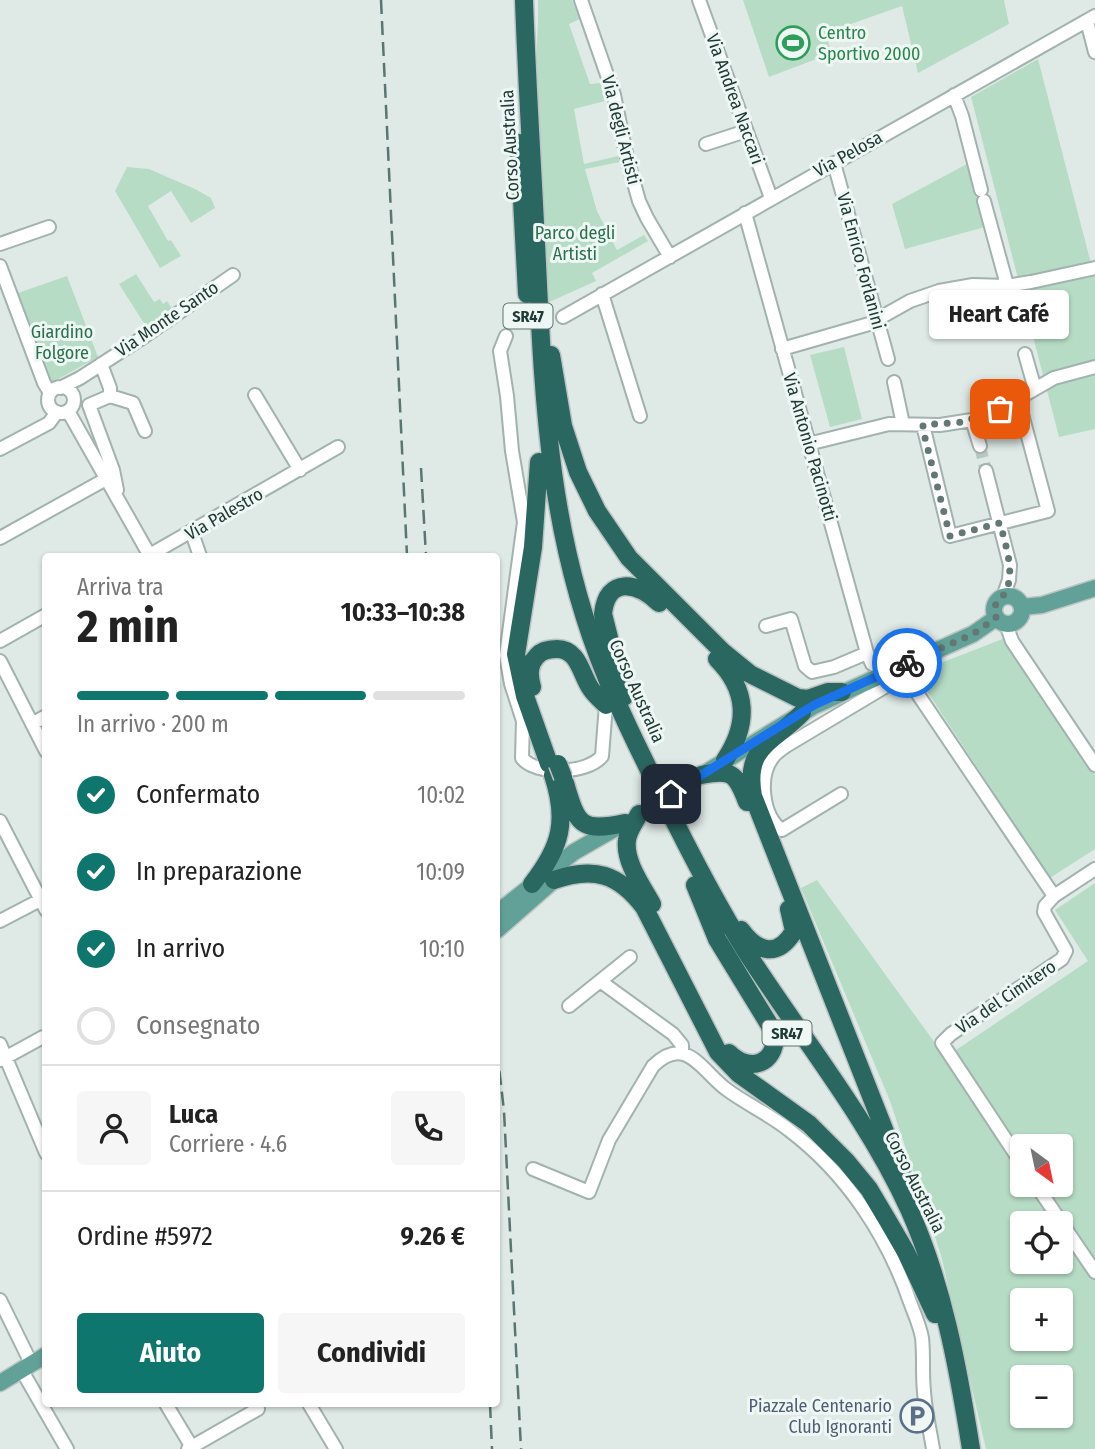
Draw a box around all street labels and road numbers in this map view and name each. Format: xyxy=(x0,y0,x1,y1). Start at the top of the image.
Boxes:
street label: Via Andrea Naccari xyxy=(701,31,769,167)
street label: Via degli Artisti xyxy=(597,73,645,187)
street label: Corso Australia xyxy=(496,89,524,201)
street label: Via Pelosa xyxy=(810,126,886,182)
street label: Via Enrico Forlanini xyxy=(832,190,890,332)
street label: Via Monte Santo xyxy=(111,276,223,362)
road number: SR47 xyxy=(504,304,552,328)
street label: Via Antonio Pacinotti xyxy=(778,370,842,524)
street label: Via Palestro xyxy=(181,483,267,545)
street label: Corso Australia xyxy=(604,636,670,746)
street label: Via del Cimitero xyxy=(952,955,1060,1039)
road number: SR47 xyxy=(762,1021,812,1046)
street label: Corso Australia xyxy=(880,1128,950,1236)

